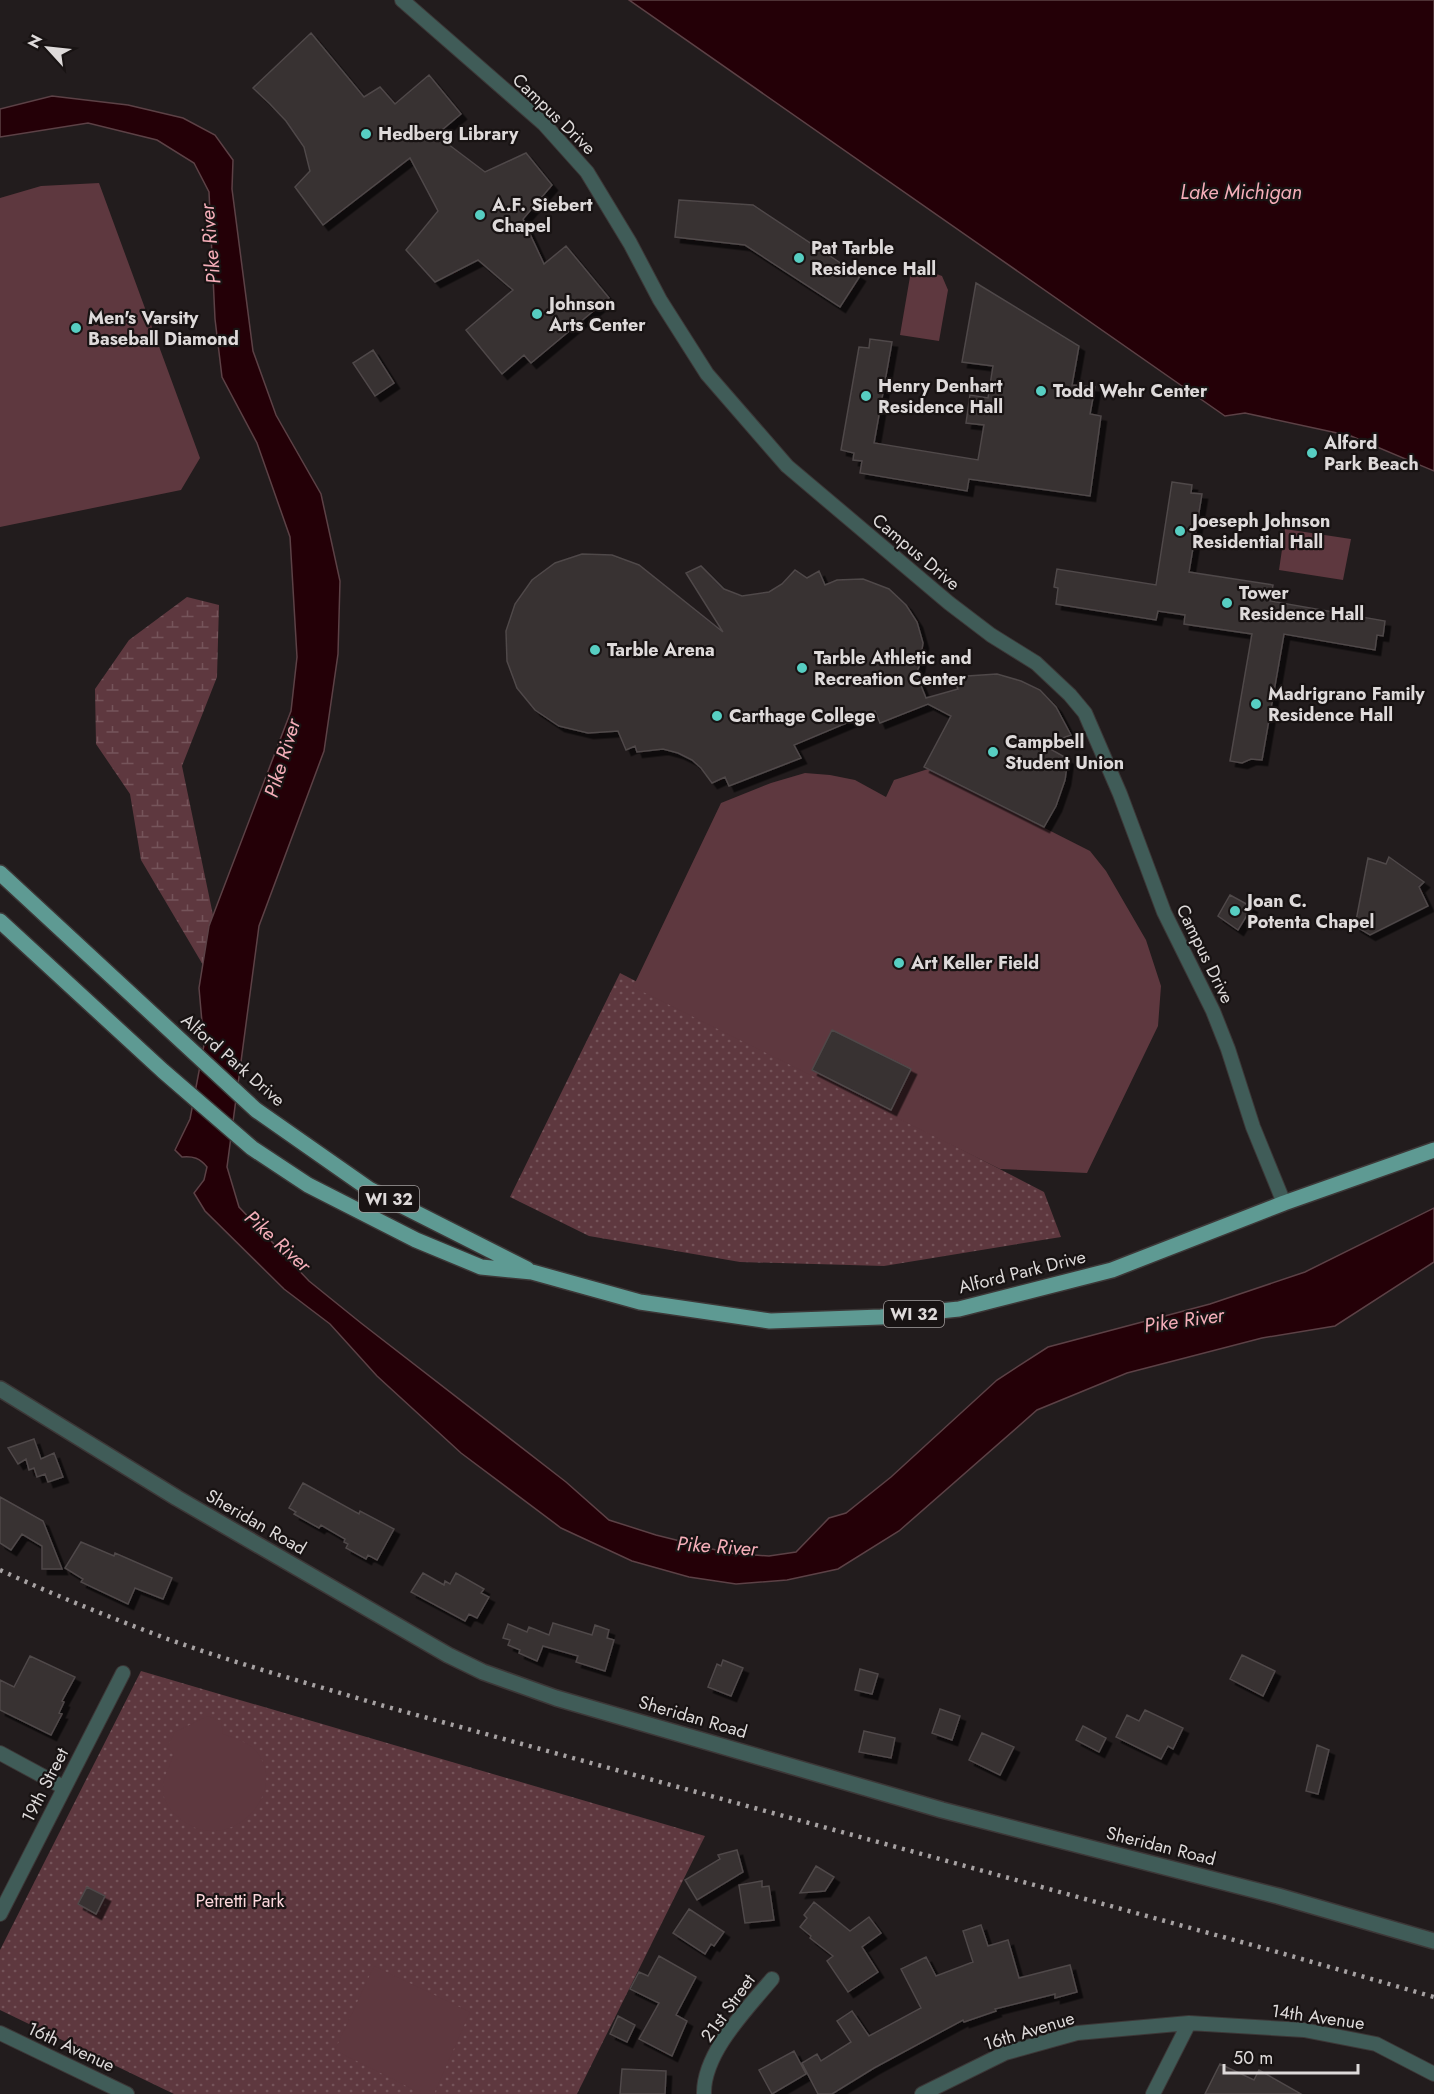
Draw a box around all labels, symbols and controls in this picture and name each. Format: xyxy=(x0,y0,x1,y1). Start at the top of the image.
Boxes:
north arrow xyxy=(18,18,78,78)
text: N xyxy=(22,31,48,52)
street label: Campus Drive xyxy=(506,67,602,161)
place label: Hedberg Library xyxy=(378,121,519,147)
marker: Hedberg Library xyxy=(359,127,373,141)
water label: Lake Michigan xyxy=(1180,178,1302,207)
place label: A.F. Siebert Chapel xyxy=(491,192,593,239)
water label: Pike River xyxy=(192,201,228,285)
marker: A.F. Siebert Chapel xyxy=(473,208,487,222)
place label: Pat Tarble Residence Hall xyxy=(811,235,936,282)
marker: Pat Tarble Residence Hall xyxy=(792,251,806,265)
place label: Johnson Arts Center xyxy=(546,291,646,338)
place label: Men's Varsity Baseball Diamond xyxy=(88,305,239,352)
marker: Johnson Arts Center xyxy=(530,307,544,321)
marker: Men's Varsity Baseball Diamond xyxy=(69,321,83,335)
place label: Henry Denhart Residence Hall xyxy=(878,373,1003,420)
place label: Todd Wehr Center xyxy=(1053,378,1208,404)
marker: Todd Wehr Center xyxy=(1034,384,1048,398)
marker: Henry Denhart Residence Hall xyxy=(859,389,873,403)
place label: Alford Park Beach xyxy=(1323,430,1419,477)
marker: Alford Park Beach xyxy=(1305,446,1319,460)
street label: Campus Drive xyxy=(867,508,965,596)
place label: Joeseph Johnson Residential Hall xyxy=(1189,508,1330,555)
marker: Joeseph Johnson Residential Hall xyxy=(1173,524,1187,538)
place label: Tower Residence Hall xyxy=(1239,580,1364,627)
marker: Tower Residence Hall xyxy=(1220,596,1234,610)
place label: Tarble Arena xyxy=(607,637,715,663)
marker: Tarble Arena xyxy=(588,643,602,657)
place label: Tarble Athletic and Recreation Center xyxy=(814,645,972,692)
marker: Tarble Athletic and Recreation Center xyxy=(795,661,809,675)
place label: Madrigrano Family Residence Hall xyxy=(1268,681,1425,728)
marker: Madrigrano Family Residence Hall xyxy=(1249,697,1263,711)
place label: Carthage College xyxy=(729,703,876,729)
marker: Carthage College xyxy=(710,709,724,723)
water label: Pike River xyxy=(257,714,309,801)
place label: Campbell Student Union xyxy=(1005,729,1124,776)
marker: Campbell Student Union xyxy=(986,745,1000,759)
place label: Joan C. Potenta Chapel xyxy=(1244,888,1374,935)
street label: Campus Drive xyxy=(1170,900,1240,1008)
marker: Joan C. Potenta Chapel xyxy=(1228,904,1242,918)
place label: Art Keller Field xyxy=(910,950,1039,976)
marker: Art Keller Field xyxy=(892,956,906,970)
street label: Alford Park Drive xyxy=(175,1007,291,1113)
road number: WI 32 xyxy=(359,1186,419,1212)
water label: Pike River xyxy=(238,1204,318,1280)
street label: Alford Park Drive xyxy=(956,1244,1088,1300)
water label: Pike River xyxy=(1142,1300,1227,1340)
road number: WI 32 xyxy=(884,1301,944,1327)
street label: Sheridan Road xyxy=(201,1483,311,1561)
water label: Pike River xyxy=(676,1529,760,1564)
street label: Sheridan Road xyxy=(636,1689,750,1745)
street label: 19th Street xyxy=(15,1743,75,1827)
street label: Sheridan Road xyxy=(1103,1820,1219,1872)
park label: Petretti Park xyxy=(196,1888,285,1914)
street label: 21st Street xyxy=(694,1968,762,2047)
street label: 14th Avenue xyxy=(1270,1998,1366,2036)
street label: 16th Avenue xyxy=(980,2005,1078,2057)
street label: 16th Avenue xyxy=(23,2015,119,2079)
scale bar xyxy=(1224,2037,1358,2075)
text: 50 m xyxy=(1233,2045,1273,2071)

